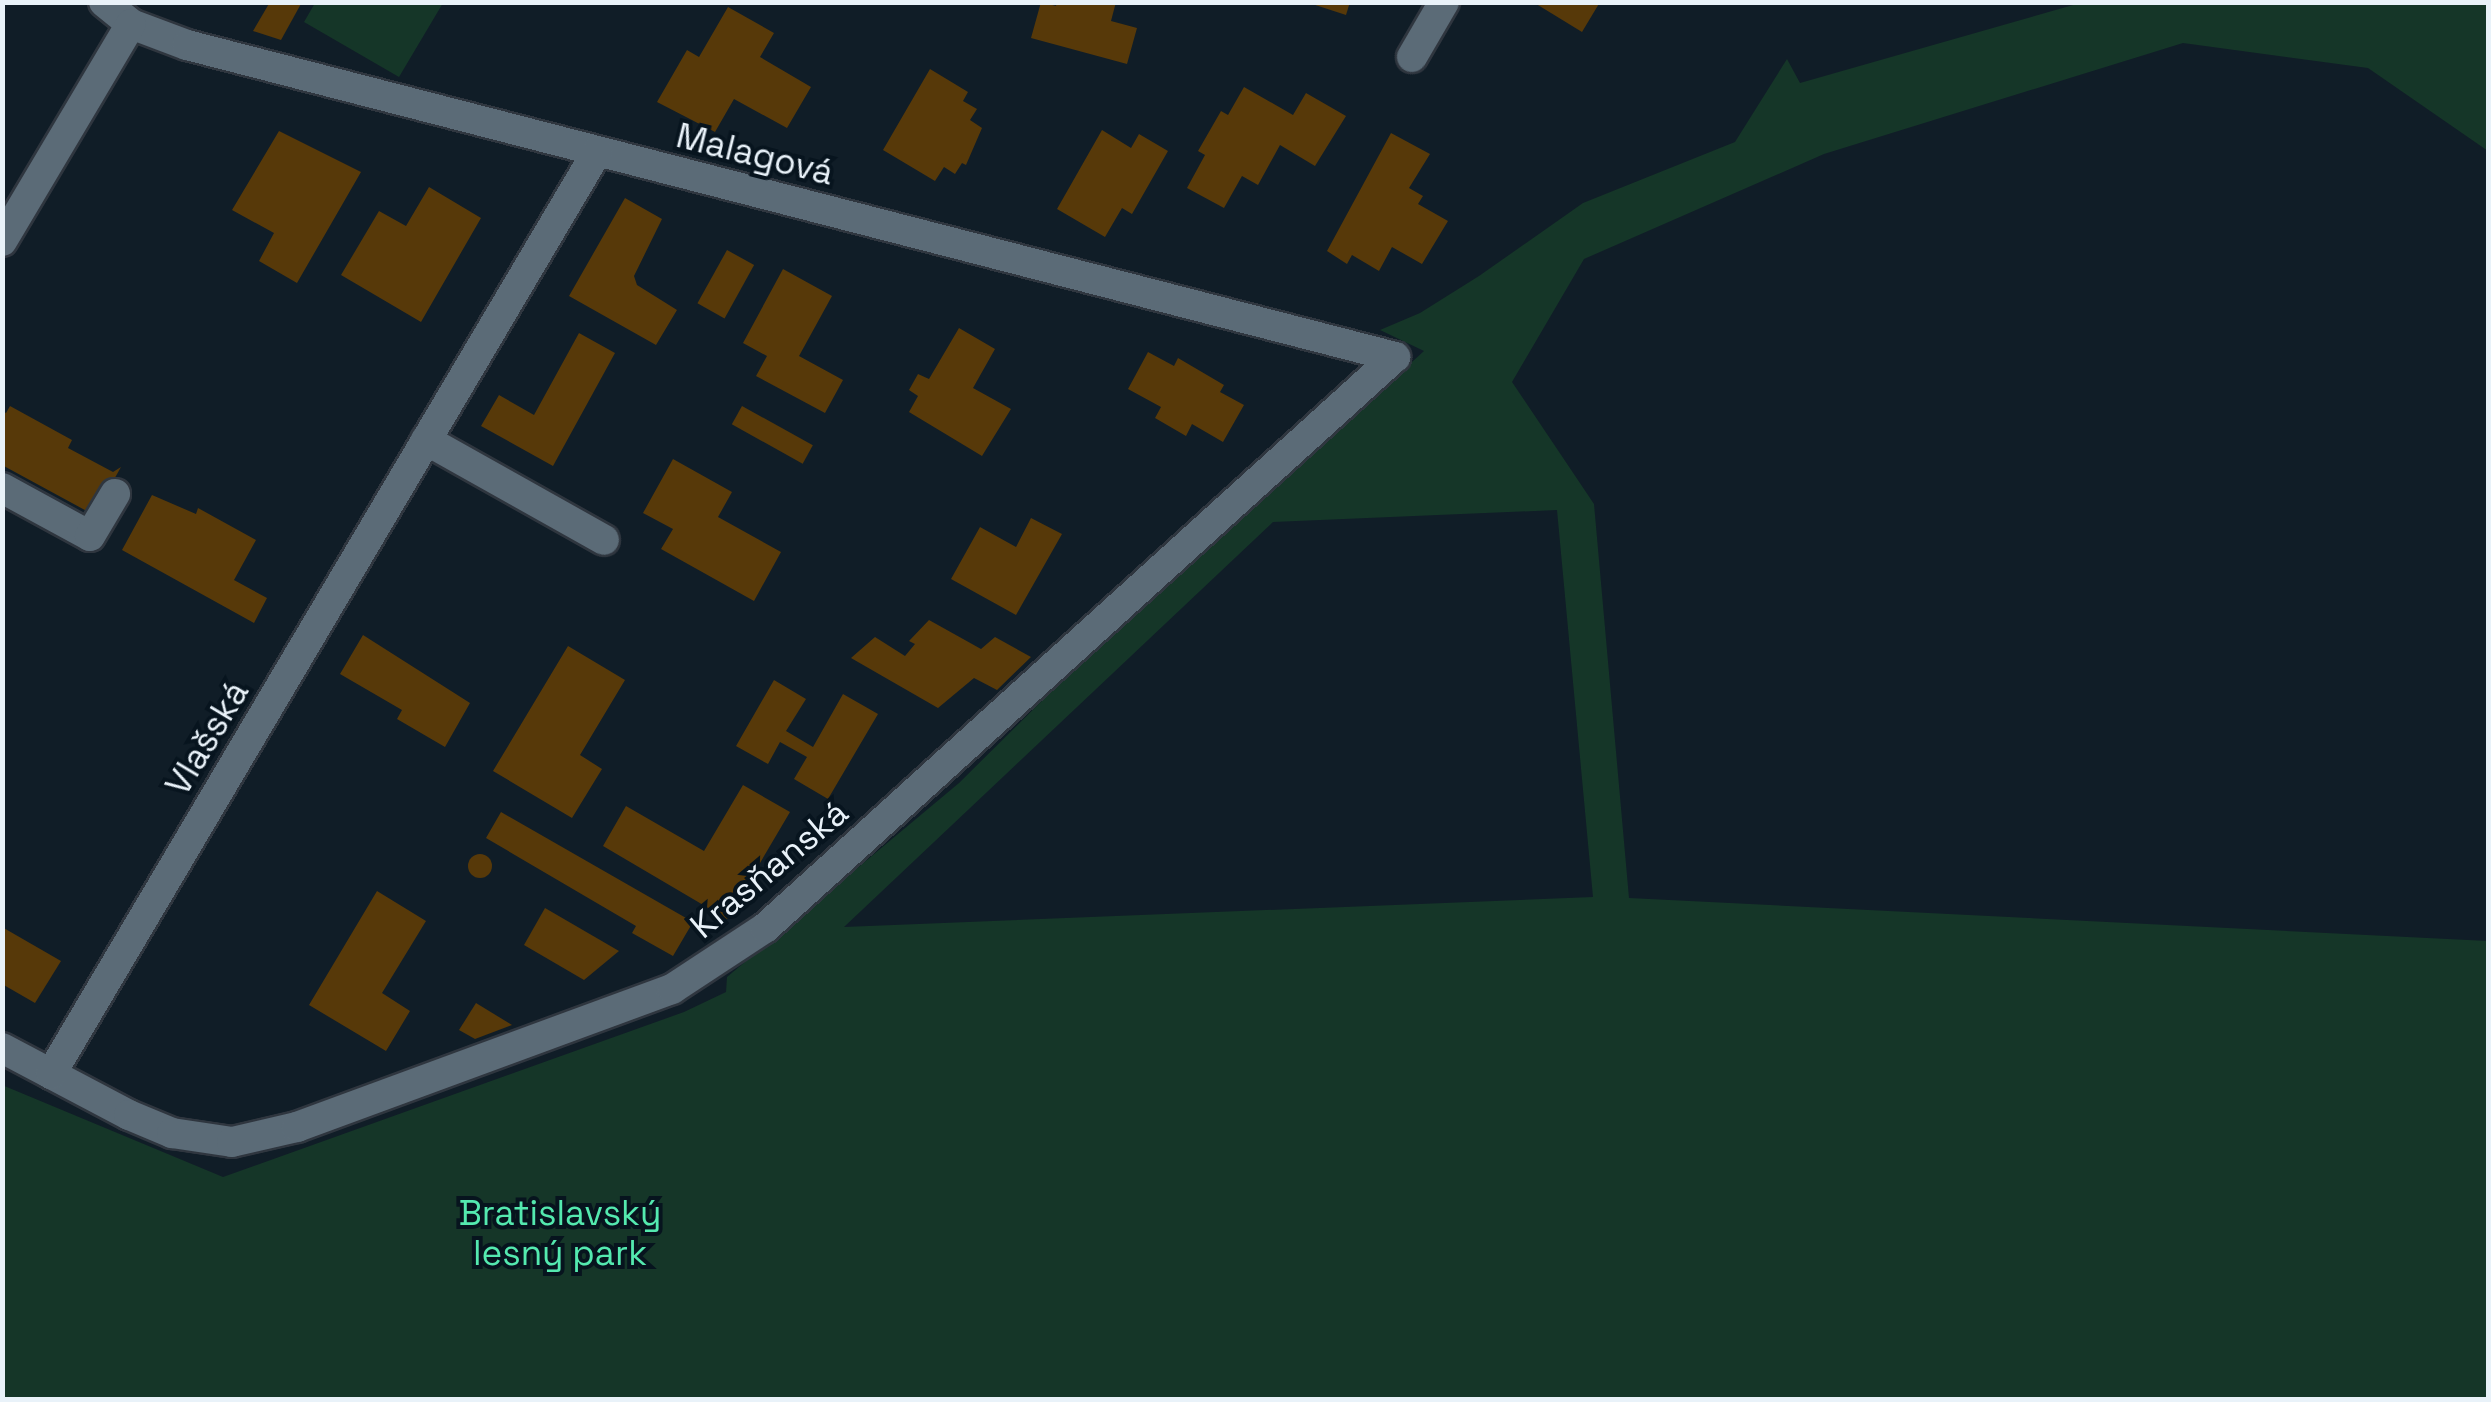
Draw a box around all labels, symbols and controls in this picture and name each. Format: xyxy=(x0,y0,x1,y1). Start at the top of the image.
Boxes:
street label: Malagová xyxy=(672,114,838,194)
street label: Vlašská xyxy=(157,673,257,803)
street label: Krasňanská xyxy=(682,791,856,947)
park label: Bratislavský lesný park xyxy=(459,1192,661,1274)

